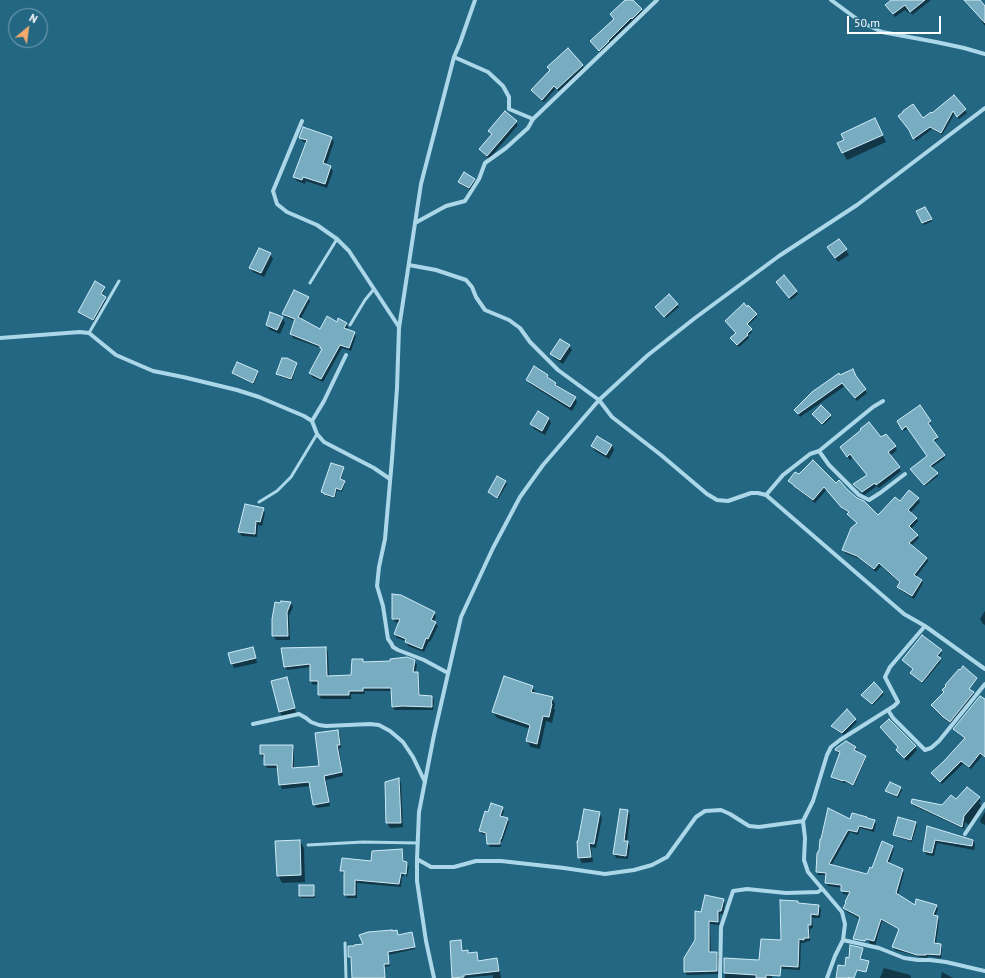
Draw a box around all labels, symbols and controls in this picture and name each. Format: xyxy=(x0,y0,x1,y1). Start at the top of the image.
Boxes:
north arrow xyxy=(8,8,48,48)
scale bar xyxy=(849,8,943,34)
text: N xyxy=(27,10,40,26)
text: 50 m xyxy=(854,15,880,30)

